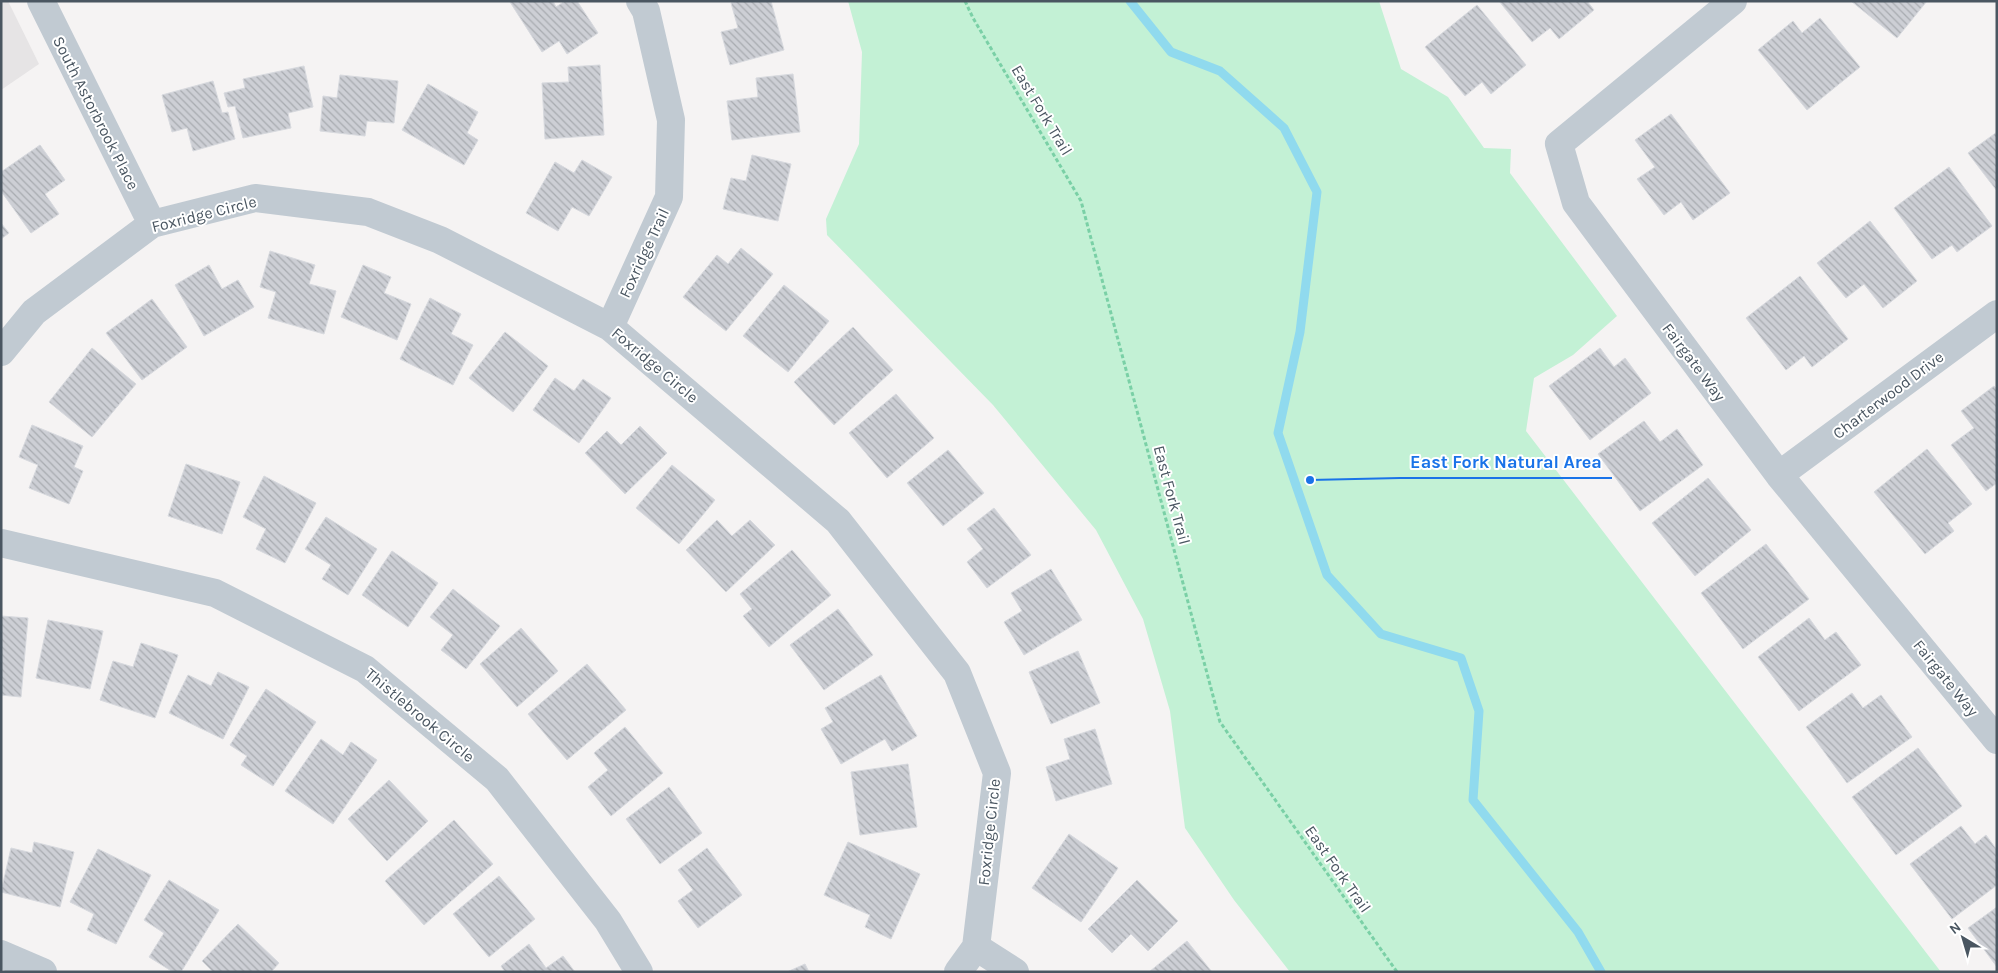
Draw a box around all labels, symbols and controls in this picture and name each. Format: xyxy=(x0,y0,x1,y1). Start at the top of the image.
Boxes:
street label: South Astorbrook Place xyxy=(49,33,143,193)
street label: East Fork Trail xyxy=(1008,61,1076,159)
street label: Foxridge Circle xyxy=(150,192,258,236)
street label: Foxridge Trail xyxy=(615,205,673,301)
street label: Fairgate Way xyxy=(1658,319,1730,405)
street label: Foxridge Circle xyxy=(608,323,702,407)
street label: Charterwood Drive xyxy=(1829,347,1947,443)
street label: East Fork Trail xyxy=(1150,443,1194,547)
callout: East Fork Natural Area xyxy=(1400,445,1612,478)
text: East Fork Natural Area xyxy=(1410,451,1602,473)
street label: Fairgate Way xyxy=(1909,636,1983,721)
street label: Thistlebrook Circle xyxy=(362,664,478,766)
street label: Foxridge Circle xyxy=(974,778,1004,886)
street label: East Fork Trail xyxy=(1301,822,1375,916)
north arrow xyxy=(1938,913,1988,963)
text: N xyxy=(1946,918,1964,938)

